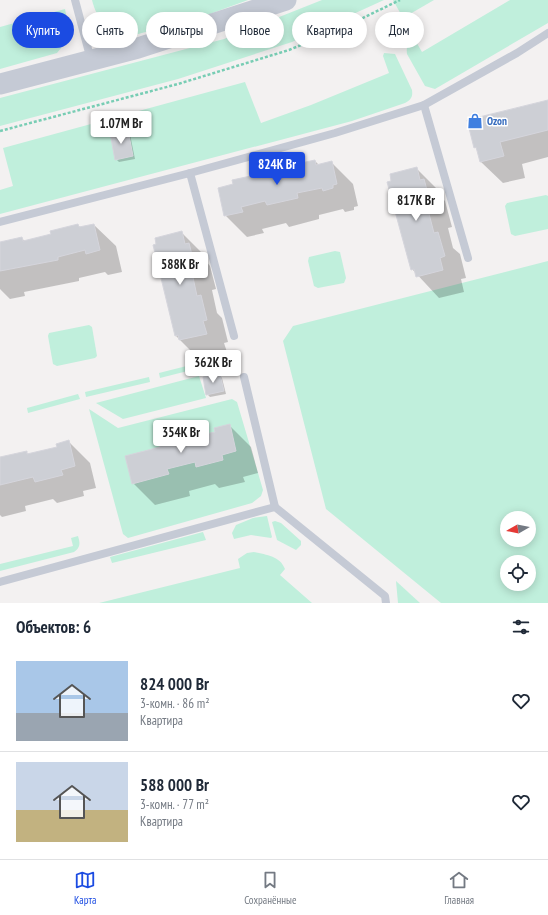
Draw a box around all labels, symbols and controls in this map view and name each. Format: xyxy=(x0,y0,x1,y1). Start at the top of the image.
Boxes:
chip: Купить xyxy=(12,12,74,48)
chip: Снять xyxy=(82,12,138,48)
chip: Фильтры xyxy=(146,12,217,48)
chip: Новое xyxy=(225,12,284,48)
chip: Квартира xyxy=(292,12,367,48)
chip: Дом xyxy=(375,12,424,48)
pin: 1.07M Br xyxy=(80,111,162,145)
shop icon: Ozon xyxy=(466,112,484,130)
place label: Ozon xyxy=(487,114,507,128)
text: 1.07M Br xyxy=(100,115,142,132)
pin: 824K Br xyxy=(240,152,314,186)
text: 824K Br xyxy=(258,156,296,173)
pin: 817K Br xyxy=(379,188,453,222)
text: 817K Br xyxy=(397,192,435,209)
pin: 588K Br xyxy=(143,252,217,286)
text: 588K Br xyxy=(161,256,199,273)
pin: 362K Br xyxy=(176,350,250,384)
text: 362K Br xyxy=(194,354,232,371)
pin: 354K Br xyxy=(144,420,218,454)
text: 354K Br xyxy=(162,424,200,441)
north arrow xyxy=(500,511,536,547)
map controls xyxy=(500,511,536,591)
button: locate xyxy=(500,555,536,591)
text: Объектов: 6 xyxy=(16,616,91,638)
icon: filters xyxy=(510,616,532,638)
text: 824 000 Br xyxy=(140,673,209,695)
icon: home xyxy=(48,677,96,725)
icon: heart xyxy=(510,690,532,712)
text: 3-комн. · 86 m² xyxy=(140,695,210,712)
text: Квартира xyxy=(140,712,183,729)
text: 588 000 Br xyxy=(140,774,209,796)
icon: home xyxy=(48,778,96,826)
icon: heart xyxy=(510,791,532,813)
text: 3-комн. · 77 m² xyxy=(140,796,209,813)
text: Квартира xyxy=(140,813,183,830)
tab: Карта xyxy=(74,869,96,907)
tab: Сохранённые xyxy=(244,869,297,907)
tab: Главная xyxy=(444,869,474,907)

